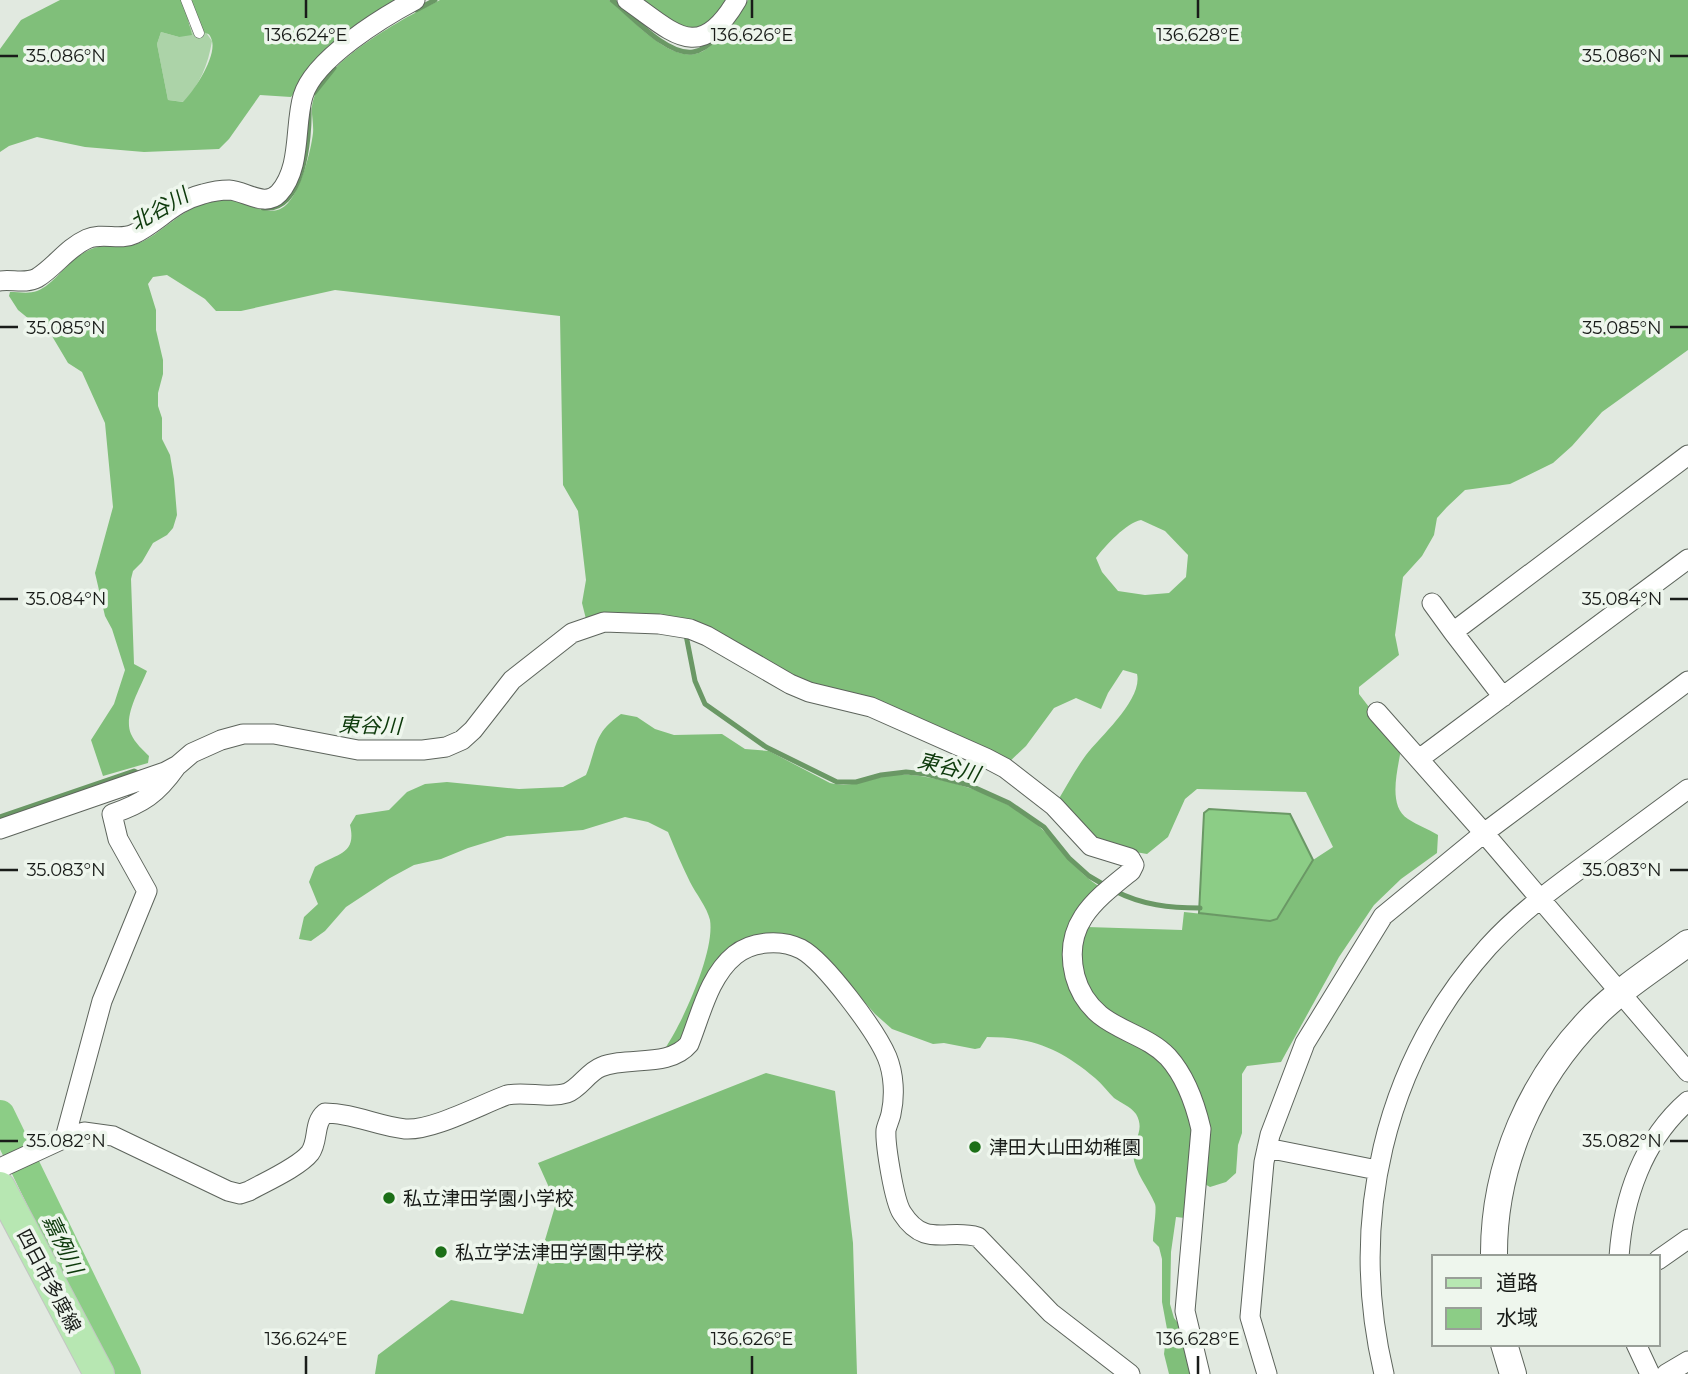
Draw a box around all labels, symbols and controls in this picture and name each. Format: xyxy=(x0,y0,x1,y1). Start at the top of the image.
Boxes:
text: 136.624°E xyxy=(264,24,348,46)
text: 136.626°E xyxy=(711,24,793,46)
text: 136.628°E xyxy=(1156,24,1240,46)
text: 35.086°N xyxy=(26,45,106,67)
text: 35.086°N xyxy=(1582,45,1662,67)
water label: 北谷川 xyxy=(125,181,194,236)
text: 35.085°N xyxy=(26,317,106,339)
text: 35.085°N xyxy=(1582,317,1662,339)
text: 35.084°N xyxy=(26,588,106,610)
text: 35.084°N xyxy=(1582,588,1662,610)
water label: 東谷川 xyxy=(338,711,404,739)
water label: 東谷川 xyxy=(915,747,985,787)
text: 35.083°N xyxy=(26,859,106,881)
text: 35.083°N xyxy=(1582,859,1662,881)
text: 35.082°N xyxy=(26,1130,106,1152)
text: 35.082°N xyxy=(1582,1130,1662,1152)
place label: 津田大山田幼稚園 xyxy=(989,1136,1141,1159)
marker: 津田大山田幼稚園 xyxy=(967,1139,983,1155)
place label: 私立津田学園小学校 xyxy=(403,1187,574,1210)
marker: 私立津田学園小学校 xyxy=(381,1190,397,1206)
water label: 嘉例川 xyxy=(38,1210,89,1280)
street label: 四日市多度線 xyxy=(12,1225,86,1337)
place label: 私立学法津田学園中学校 xyxy=(455,1241,664,1264)
marker: 私立学法津田学園中学校 xyxy=(433,1244,449,1260)
legend xyxy=(1432,1255,1660,1346)
text: 道路 xyxy=(1496,1270,1538,1295)
text: 水域 xyxy=(1496,1305,1538,1330)
text: 136.624°E xyxy=(264,1328,348,1350)
text: 136.626°E xyxy=(711,1328,793,1350)
text: 136.628°E xyxy=(1156,1328,1240,1350)

